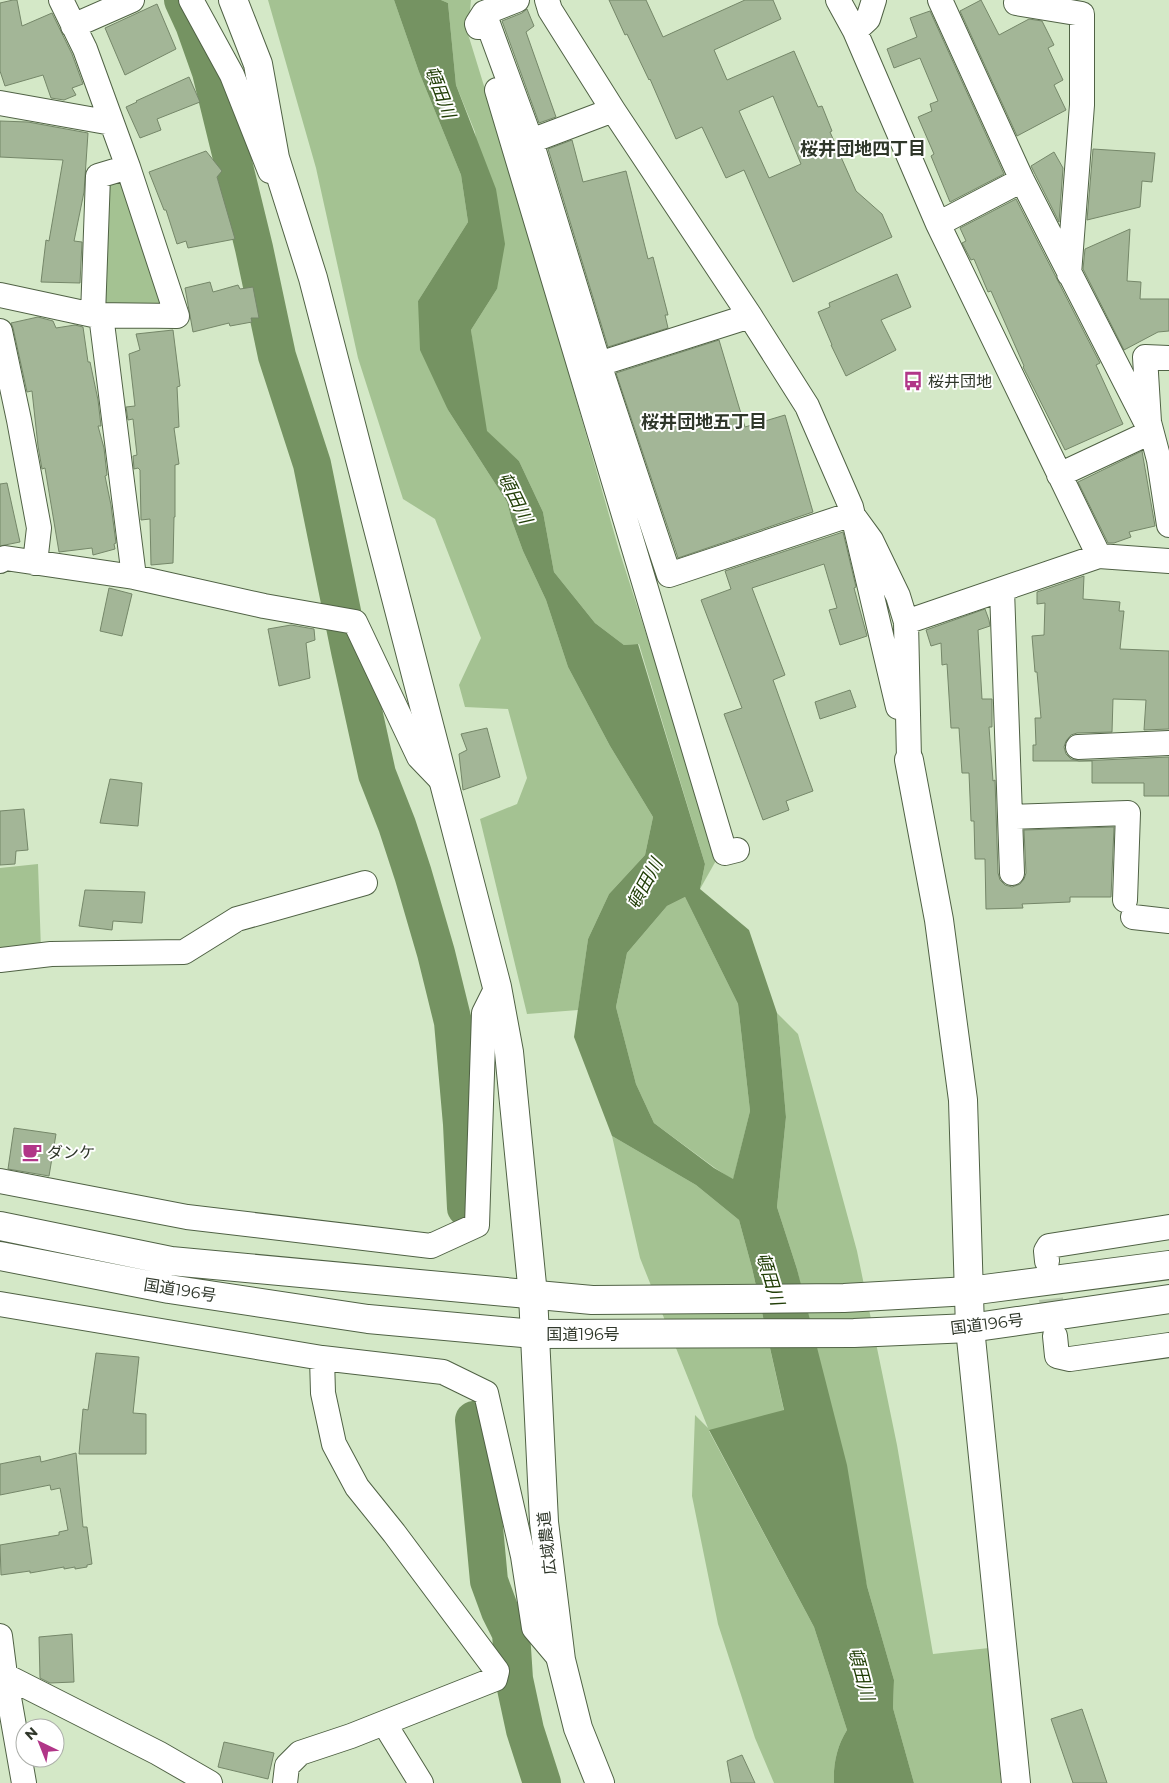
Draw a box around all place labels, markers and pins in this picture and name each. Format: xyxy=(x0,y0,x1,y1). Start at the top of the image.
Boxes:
bus stop icon: 桜井団地 xyxy=(902,370,924,392)
place label: 桜井団地 xyxy=(928,372,992,391)
cafe icon: ダンケ xyxy=(21,1141,43,1163)
place label: ダンケ xyxy=(47,1143,95,1162)

